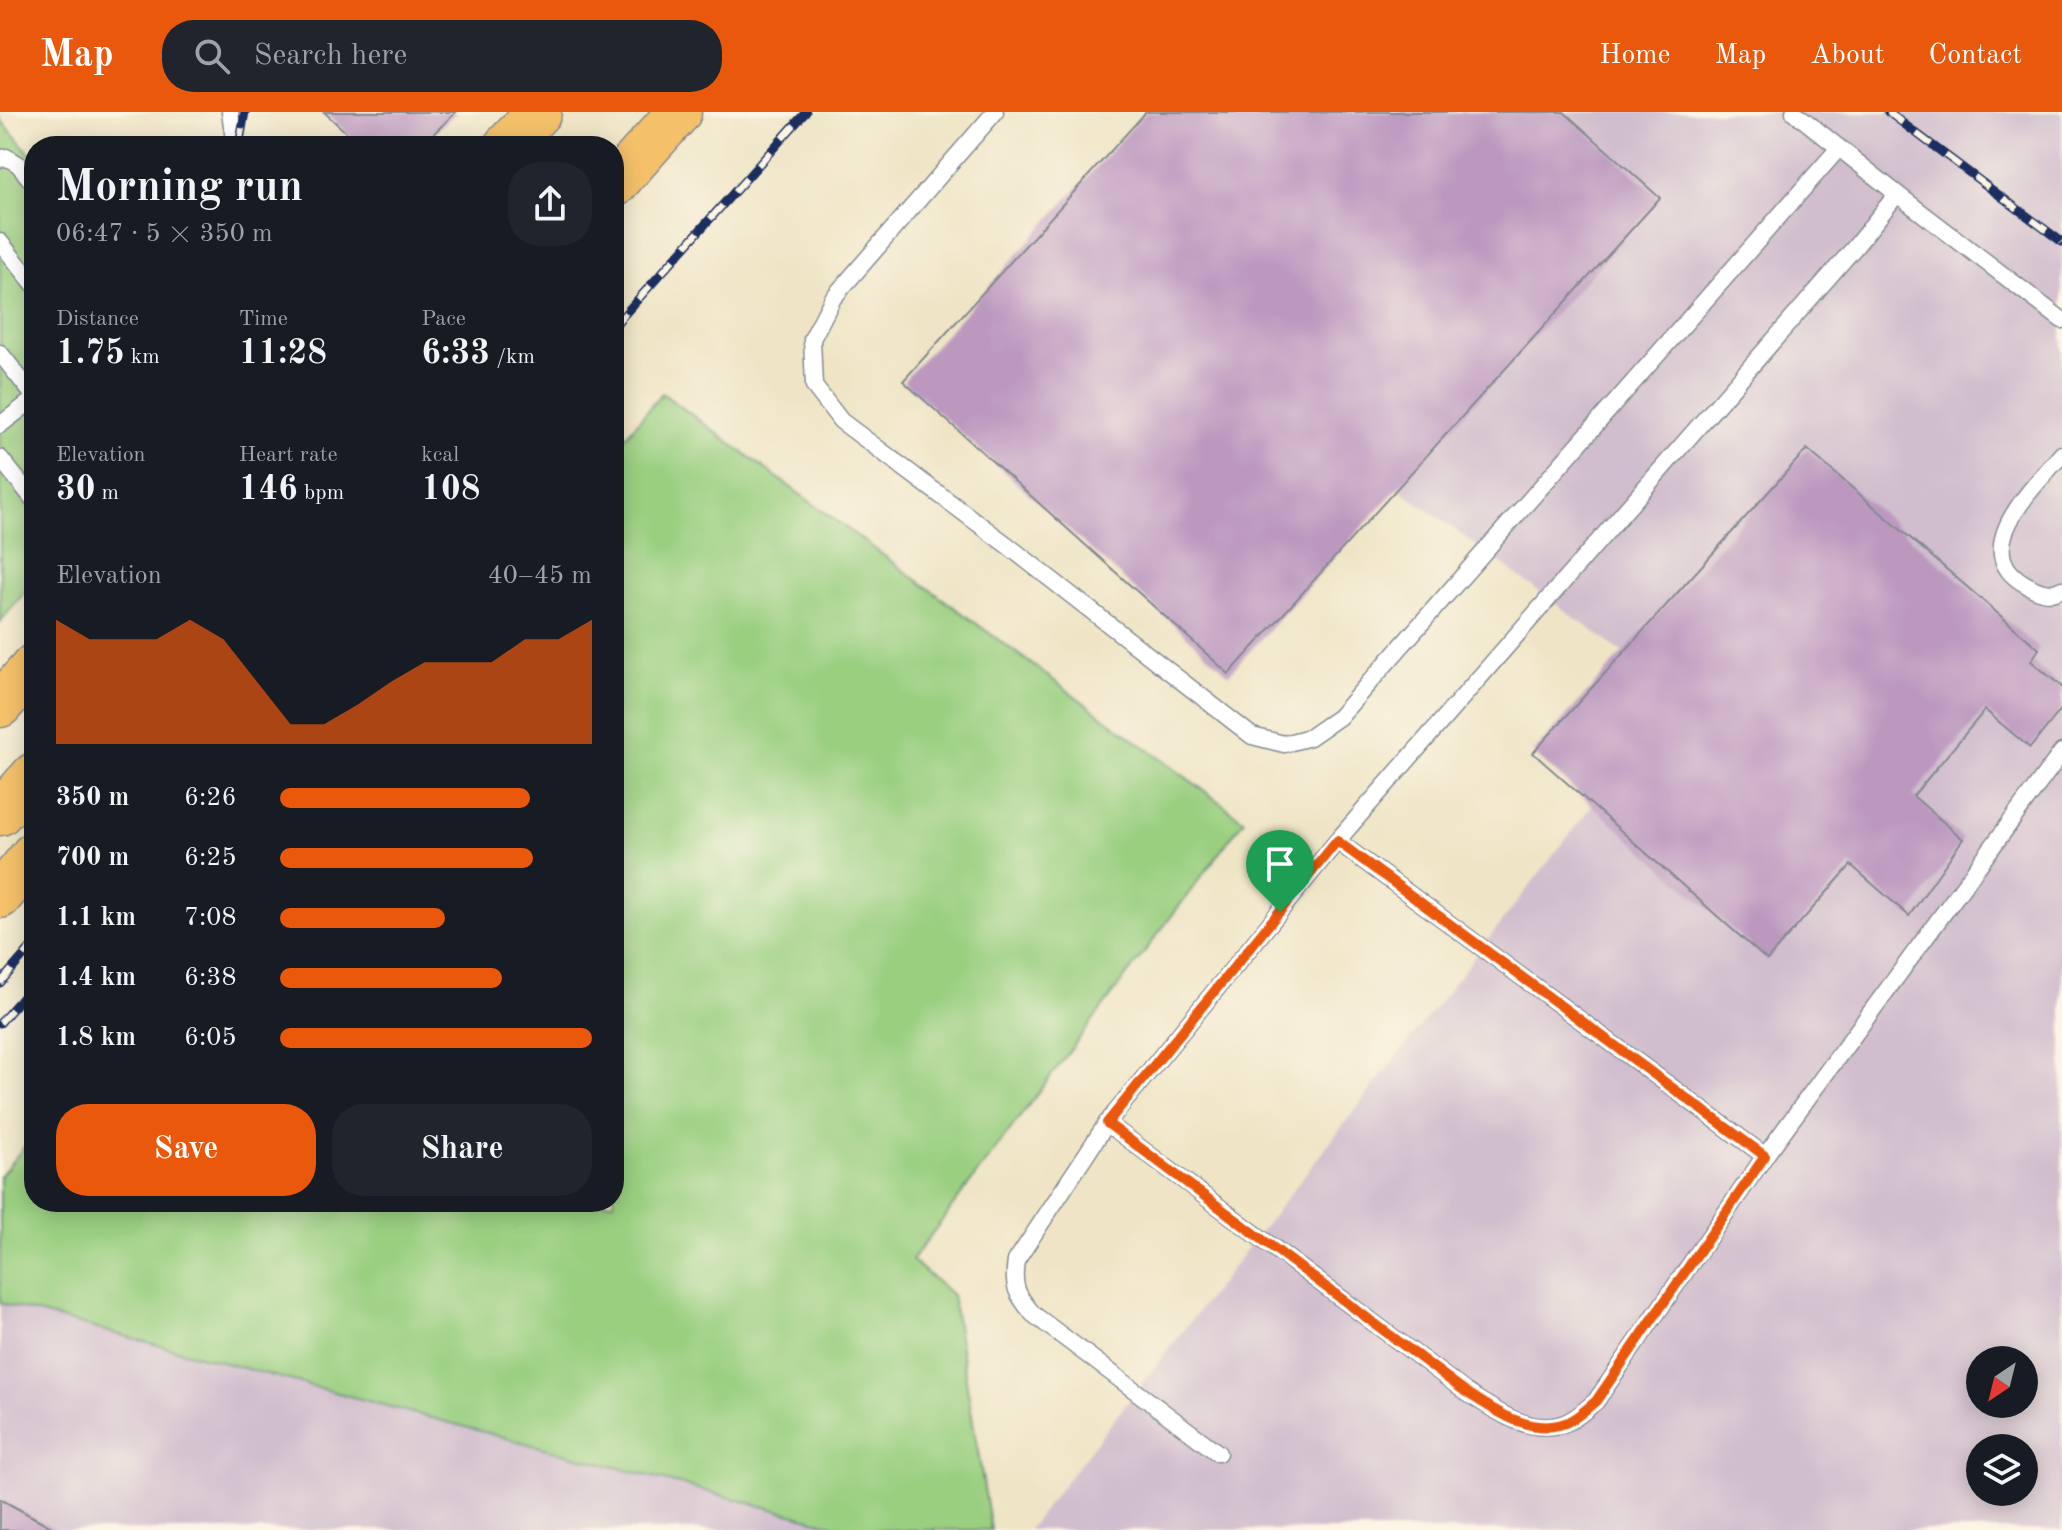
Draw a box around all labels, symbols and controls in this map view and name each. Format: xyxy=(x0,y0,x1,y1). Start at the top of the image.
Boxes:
search box xyxy=(162,20,722,92)
icon: search xyxy=(190,34,234,78)
text: Map xyxy=(40,37,114,75)
text: Search here xyxy=(254,41,407,71)
text: Home xyxy=(1599,42,1670,70)
text: Map xyxy=(1714,42,1766,70)
text: About xyxy=(1810,42,1885,70)
text: Contact xyxy=(1929,42,2022,70)
button: share xyxy=(508,162,592,246)
text: Morning run xyxy=(56,166,303,210)
text: 06:47 · 5 × 350 m xyxy=(56,221,273,247)
text: Distance xyxy=(56,308,139,330)
text: Time xyxy=(239,308,288,330)
text: Pace xyxy=(421,308,466,330)
text: 1.75 xyxy=(56,337,125,371)
text: 11:28 xyxy=(239,337,327,371)
text: 6:33 xyxy=(421,337,490,371)
text: km xyxy=(125,346,160,368)
text: /km xyxy=(490,346,535,368)
text: Elevation xyxy=(56,444,146,466)
text: Heart rate xyxy=(239,444,338,466)
text: kcal xyxy=(421,444,459,466)
text: 30 xyxy=(56,473,95,507)
text: 146 xyxy=(239,473,298,507)
text: 108 xyxy=(421,473,481,507)
text: m xyxy=(95,482,119,504)
text: bpm xyxy=(298,482,344,504)
text: Elevation xyxy=(56,563,162,589)
text: 40–45 m xyxy=(488,563,592,589)
text: 350 m xyxy=(56,785,129,811)
text: 6:26 xyxy=(184,785,237,811)
pin xyxy=(1246,830,1314,912)
icon: arrive xyxy=(1258,842,1302,886)
text: 700 m xyxy=(56,845,129,871)
text: 6:25 xyxy=(184,845,237,871)
text: 1.1 km xyxy=(56,905,136,931)
text: 7:08 xyxy=(184,905,237,931)
text: 1.4 km xyxy=(56,965,136,991)
text: 6:38 xyxy=(184,965,237,991)
text: 1.8 km xyxy=(56,1025,136,1051)
text: 6:05 xyxy=(184,1025,237,1051)
button: Save xyxy=(56,1104,316,1196)
button: Share xyxy=(332,1104,592,1196)
north arrow xyxy=(1966,1346,2038,1418)
map controls xyxy=(1966,1346,2038,1506)
button: layers xyxy=(1966,1434,2038,1506)

